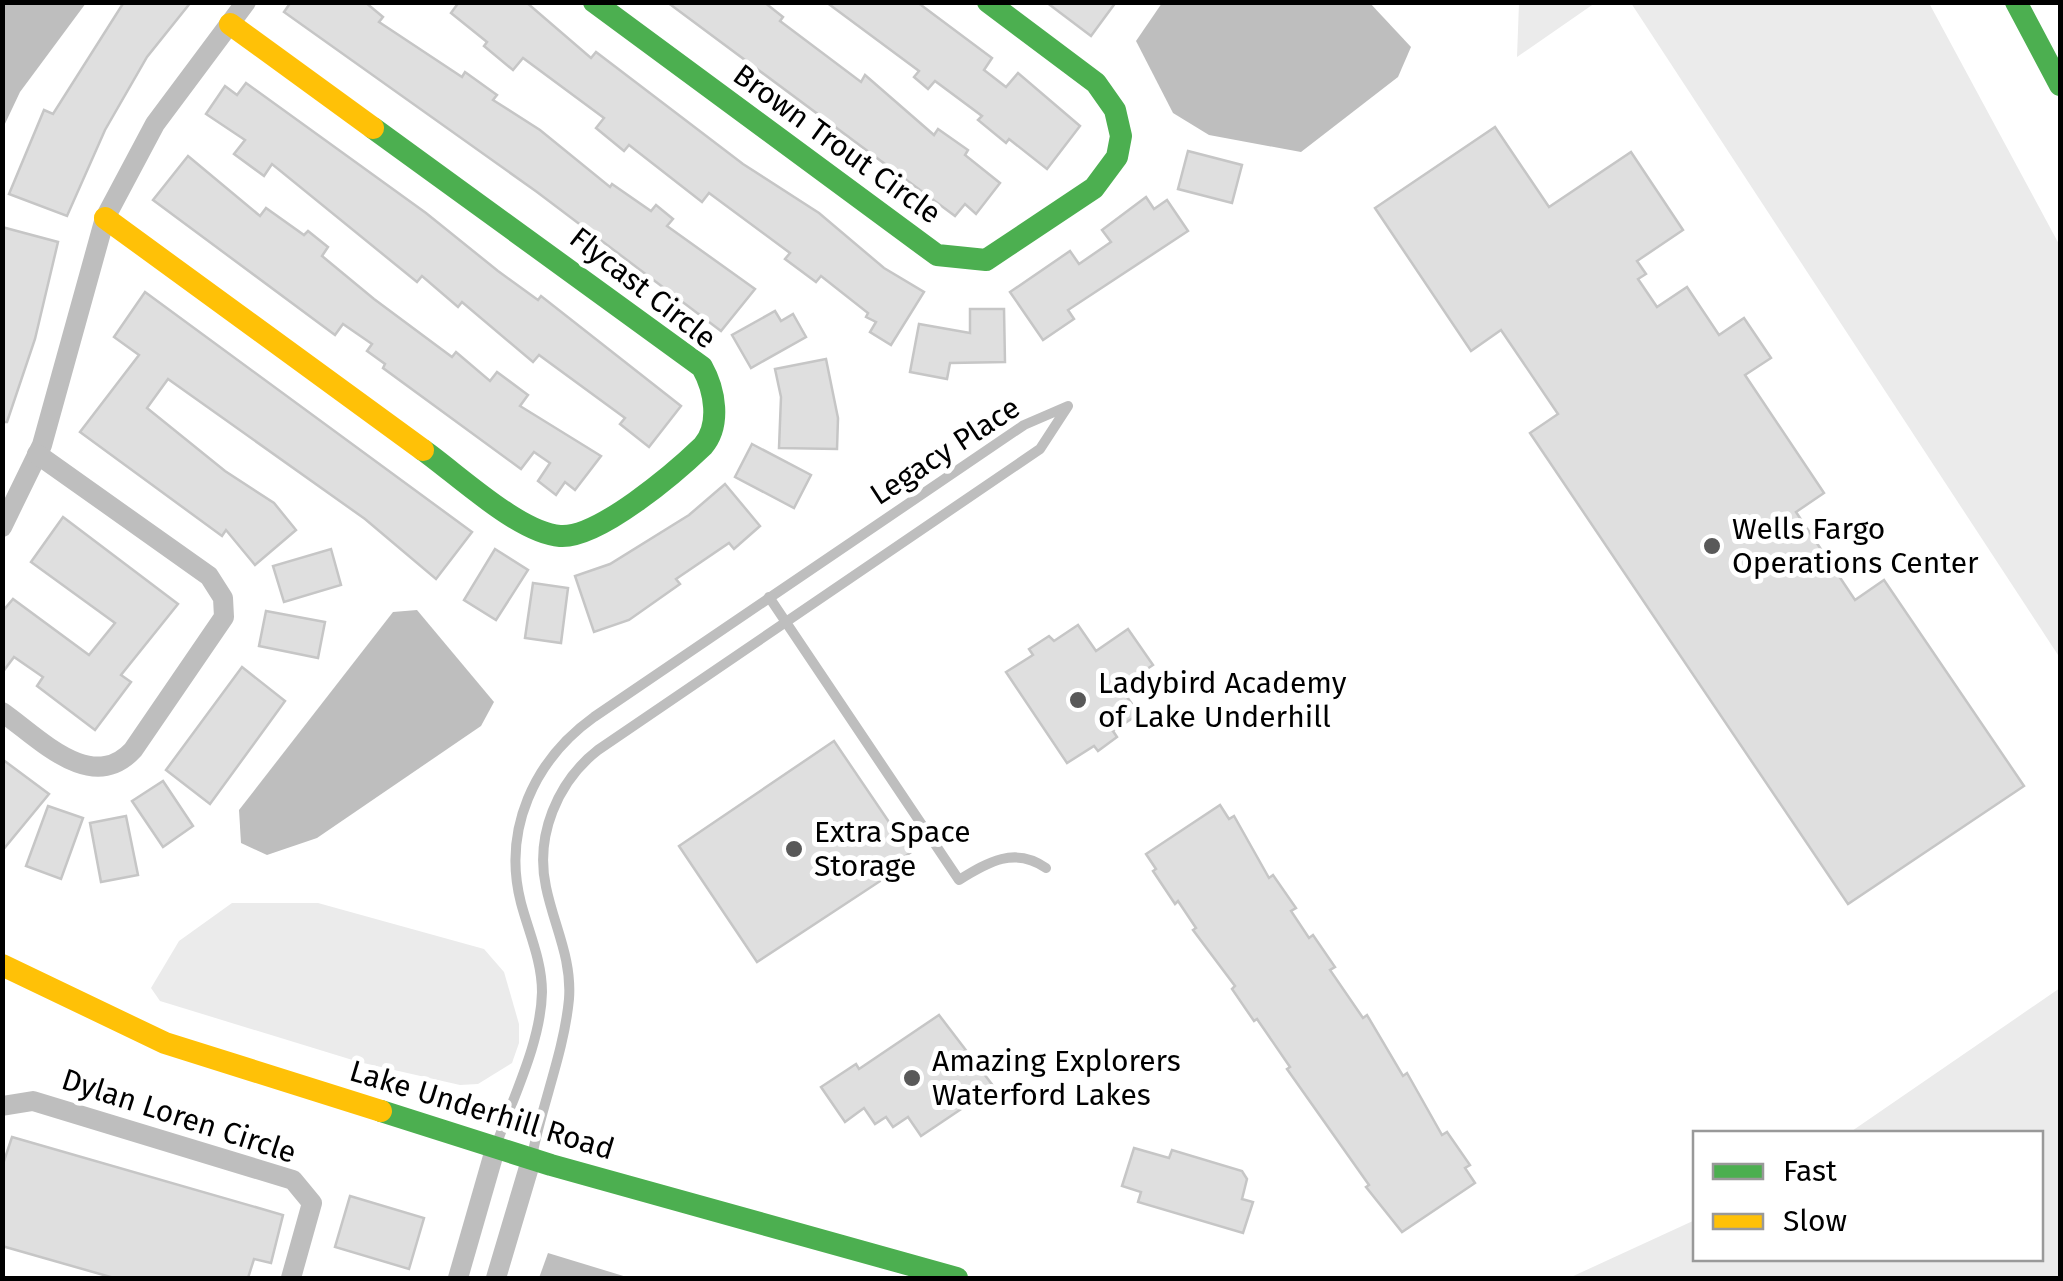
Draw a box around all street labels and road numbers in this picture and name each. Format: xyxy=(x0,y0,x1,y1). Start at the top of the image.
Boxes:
street label: Brown Trout Circle xyxy=(726,57,948,231)
street label: Flycast Circle xyxy=(563,220,723,356)
street label: Legacy Place xyxy=(863,389,1027,513)
street label: Lake Underhill Road xyxy=(346,1053,618,1167)
street label: Dylan Loren Circle xyxy=(57,1061,301,1171)

